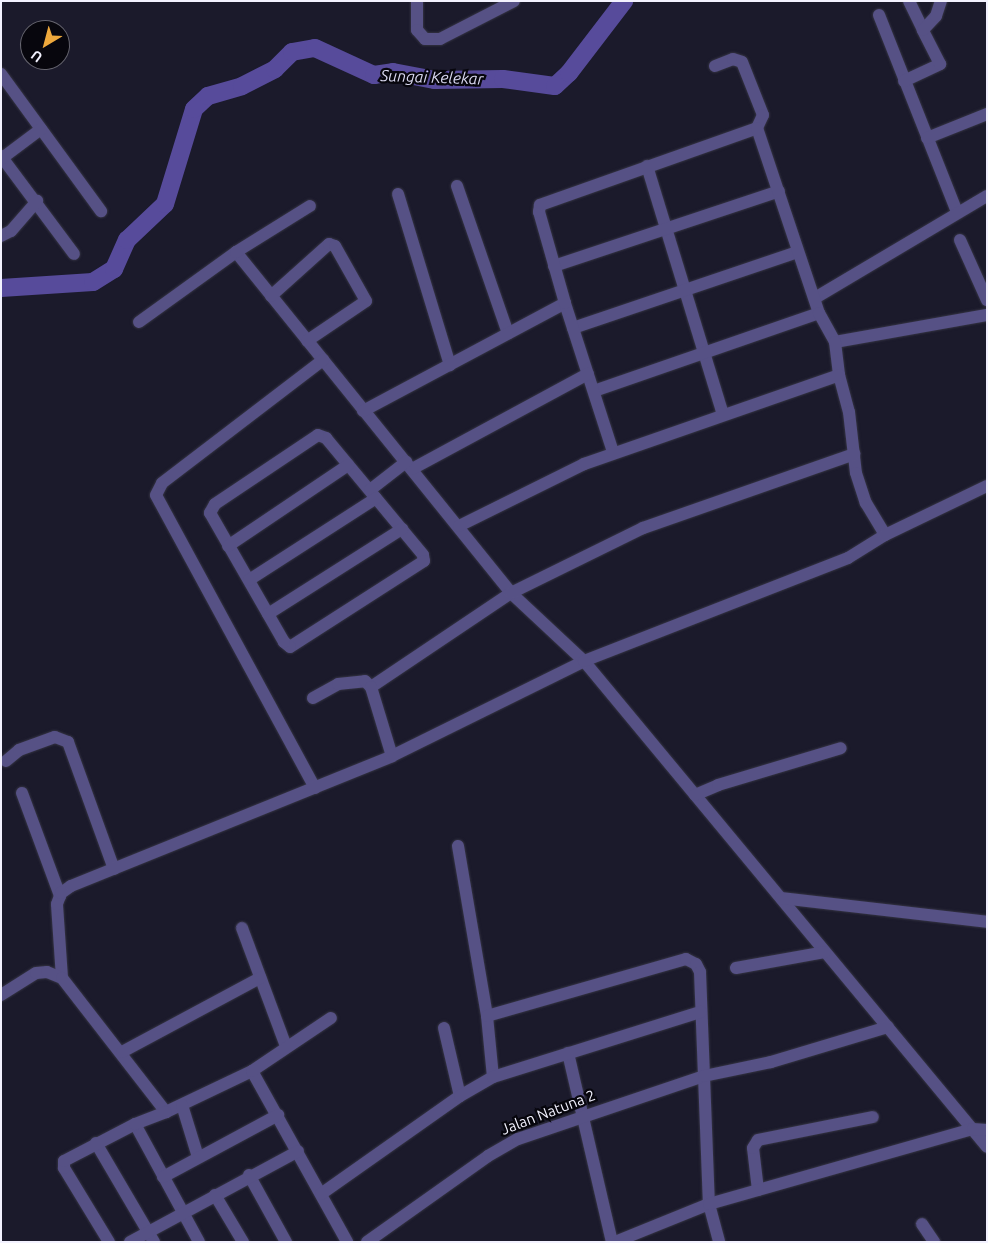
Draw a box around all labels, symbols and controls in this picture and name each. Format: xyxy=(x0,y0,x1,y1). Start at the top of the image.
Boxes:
north arrow xyxy=(20,20,70,70)
text: U xyxy=(28,47,45,66)
water label: Sungai Kelekar xyxy=(380,66,484,88)
street label: Jalan Natuna 2 xyxy=(498,1086,598,1138)

